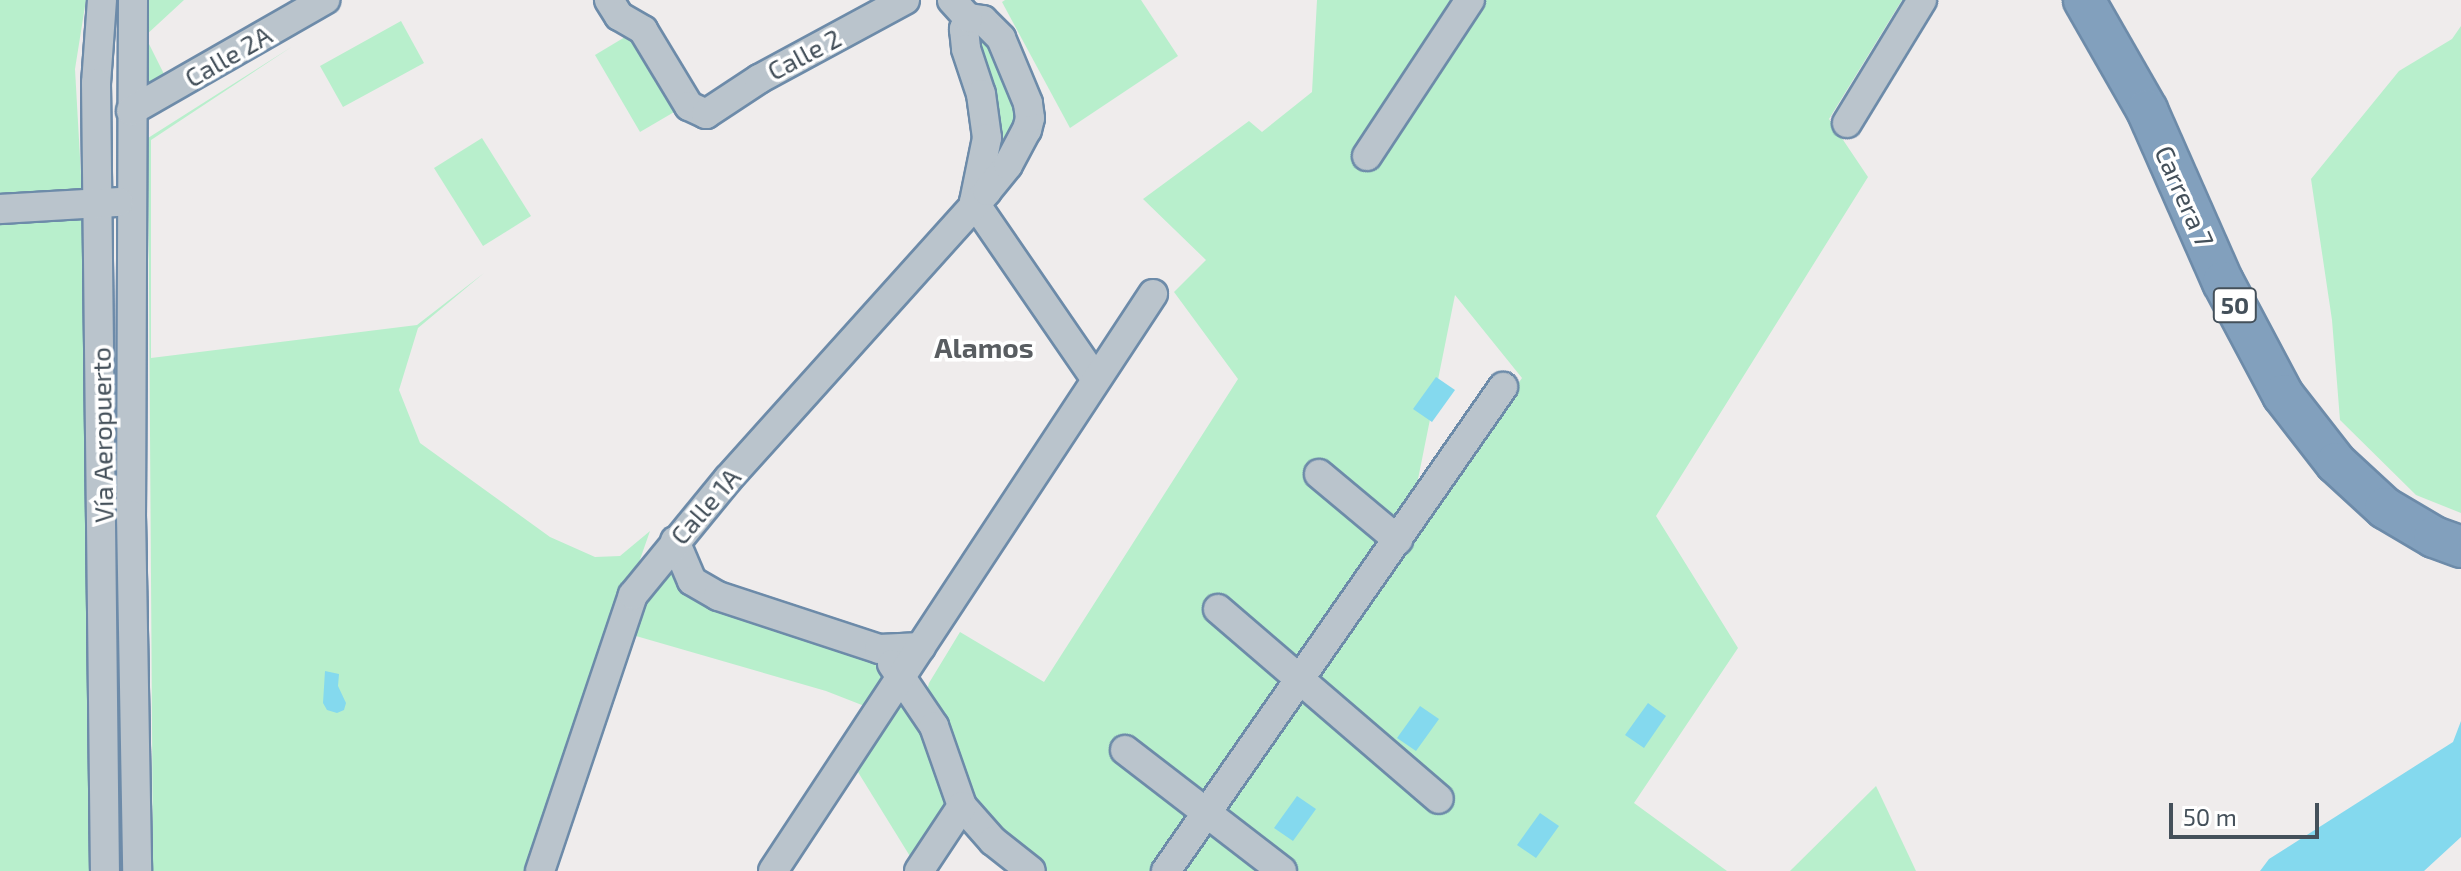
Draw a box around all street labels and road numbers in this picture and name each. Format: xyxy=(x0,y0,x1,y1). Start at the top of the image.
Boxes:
street label: Calle 2A xyxy=(179,19,277,93)
street label: Calle 2 xyxy=(762,22,846,86)
street label: Carrera 7 xyxy=(2149,141,2221,251)
road number: 50 xyxy=(2211,285,2259,325)
street label: Vía Aeropuerto xyxy=(85,347,119,523)
street label: Calle 1A xyxy=(663,461,747,551)

